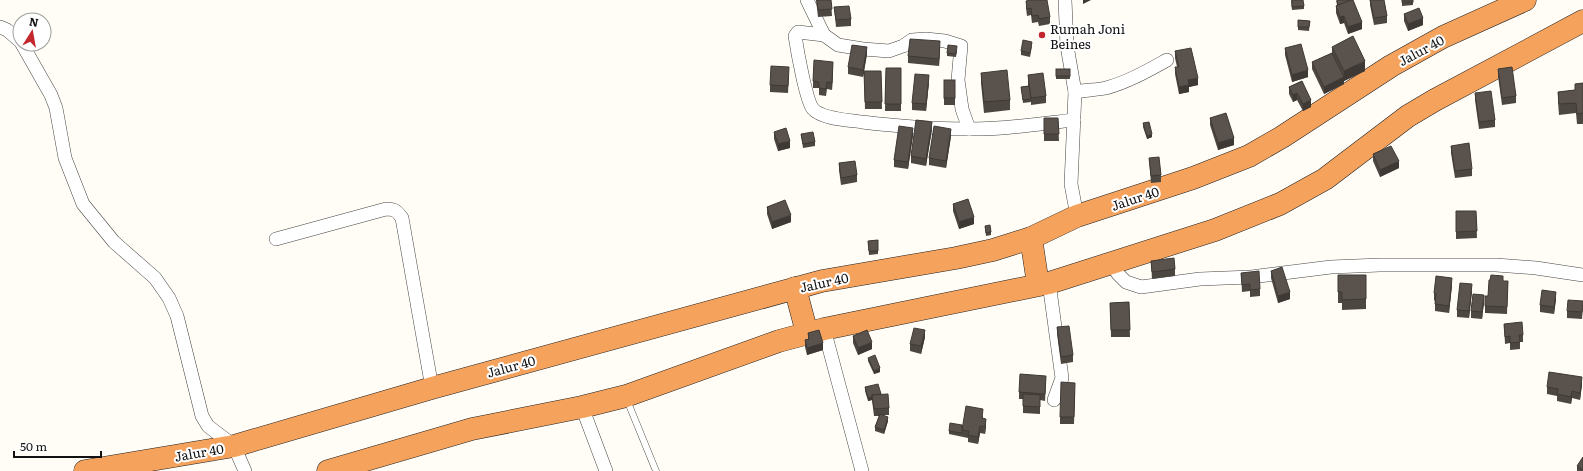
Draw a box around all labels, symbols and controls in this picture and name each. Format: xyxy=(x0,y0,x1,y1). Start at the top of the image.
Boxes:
north arrow xyxy=(12,12,52,52)
text: N xyxy=(28,12,40,30)
place label: Rumah Joni Beines xyxy=(1050,19,1126,53)
marker: Rumah Joni Beines xyxy=(1037,30,1047,40)
street label: Jalur 40 xyxy=(1395,30,1448,70)
street label: Jalur 40 xyxy=(1108,181,1162,215)
street label: Jalur 40 xyxy=(798,267,851,296)
street label: Jalur 40 xyxy=(485,350,538,382)
scale bar xyxy=(14,433,101,459)
text: 50 m xyxy=(20,437,47,455)
street label: Jalur 40 xyxy=(173,438,226,466)

